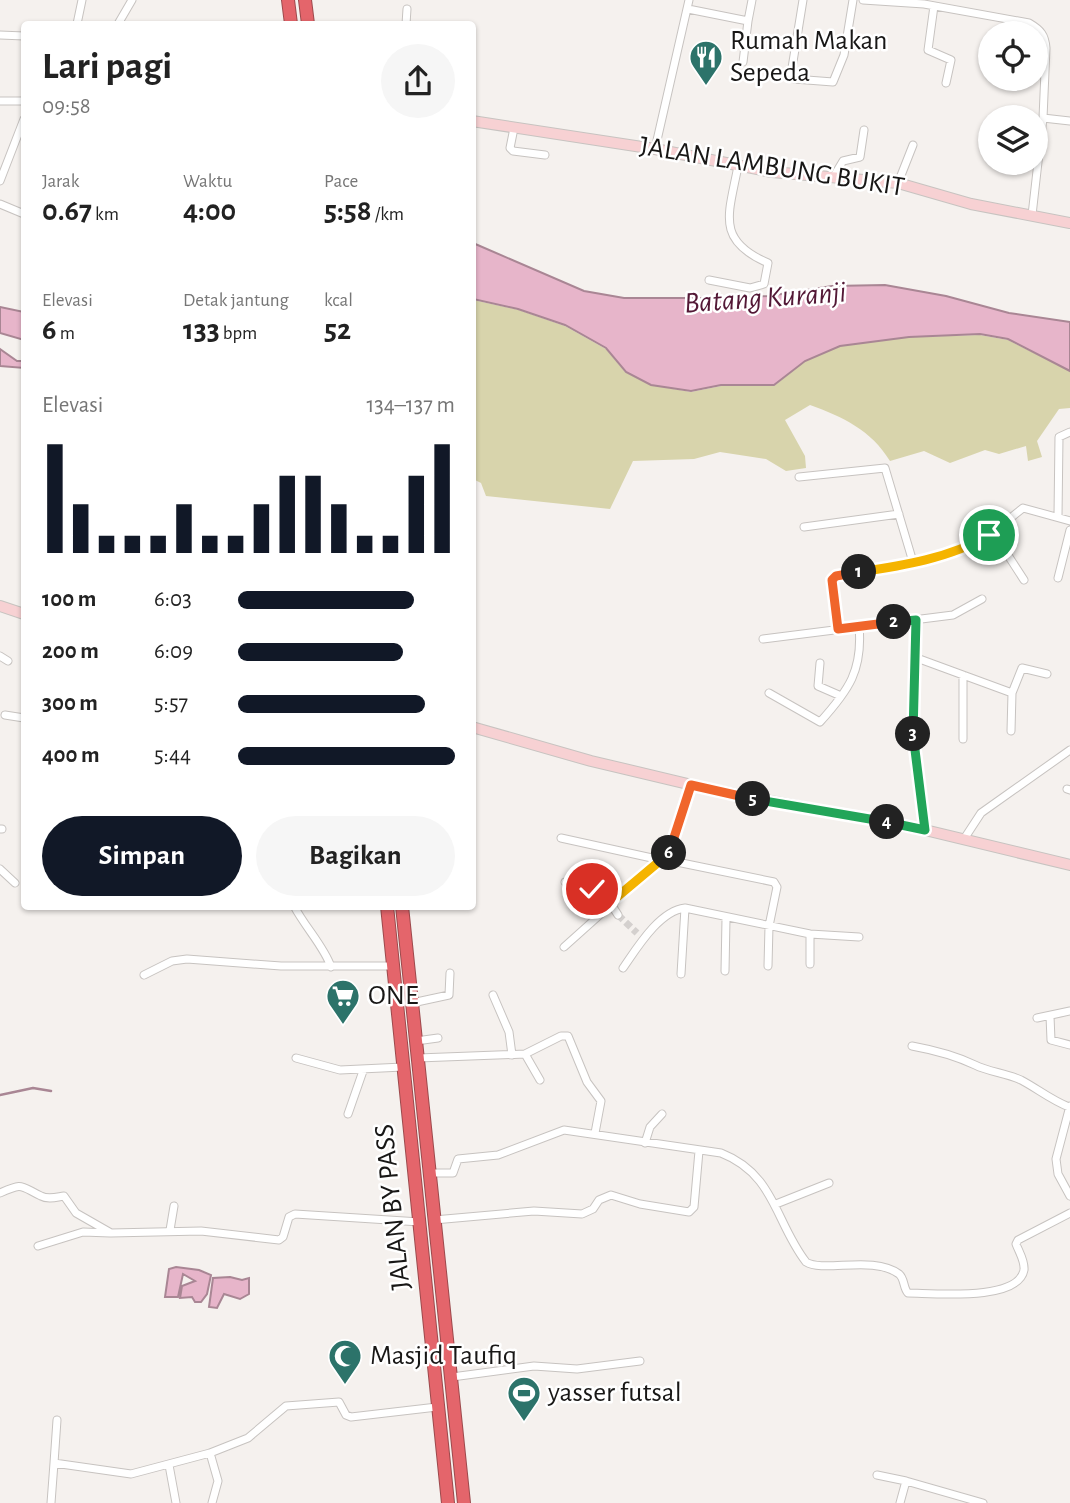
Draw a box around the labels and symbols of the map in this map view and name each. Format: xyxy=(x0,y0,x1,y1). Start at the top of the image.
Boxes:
place label: Rumah Makan Sepeda xyxy=(730,27,888,87)
restaurant icon: Rumah Makan Sepeda xyxy=(687,38,725,87)
street label: JALAN LAMBUNG BUKIT xyxy=(638,132,907,202)
water label: Batang Kuranji xyxy=(683,277,847,319)
pin xyxy=(959,505,1019,565)
pin: 1 xyxy=(842,554,876,590)
pin: 2 xyxy=(876,604,912,640)
pin: 3 xyxy=(895,716,930,752)
pin: 5 xyxy=(736,782,770,816)
pin: 4 xyxy=(870,804,904,840)
pin: 6 xyxy=(652,836,686,870)
pin xyxy=(562,859,622,919)
supermarket icon: ONE xyxy=(324,977,362,1026)
place label: ONE xyxy=(368,982,418,1010)
street label: JALAN BY PASS xyxy=(370,1123,416,1291)
mosque icon: Masjid Taufiq xyxy=(326,1337,364,1386)
place label: Masjid Taufiq xyxy=(370,1342,517,1370)
sports icon: yasser futsal xyxy=(505,1374,543,1423)
place label: yasser futsal xyxy=(547,1379,682,1407)

